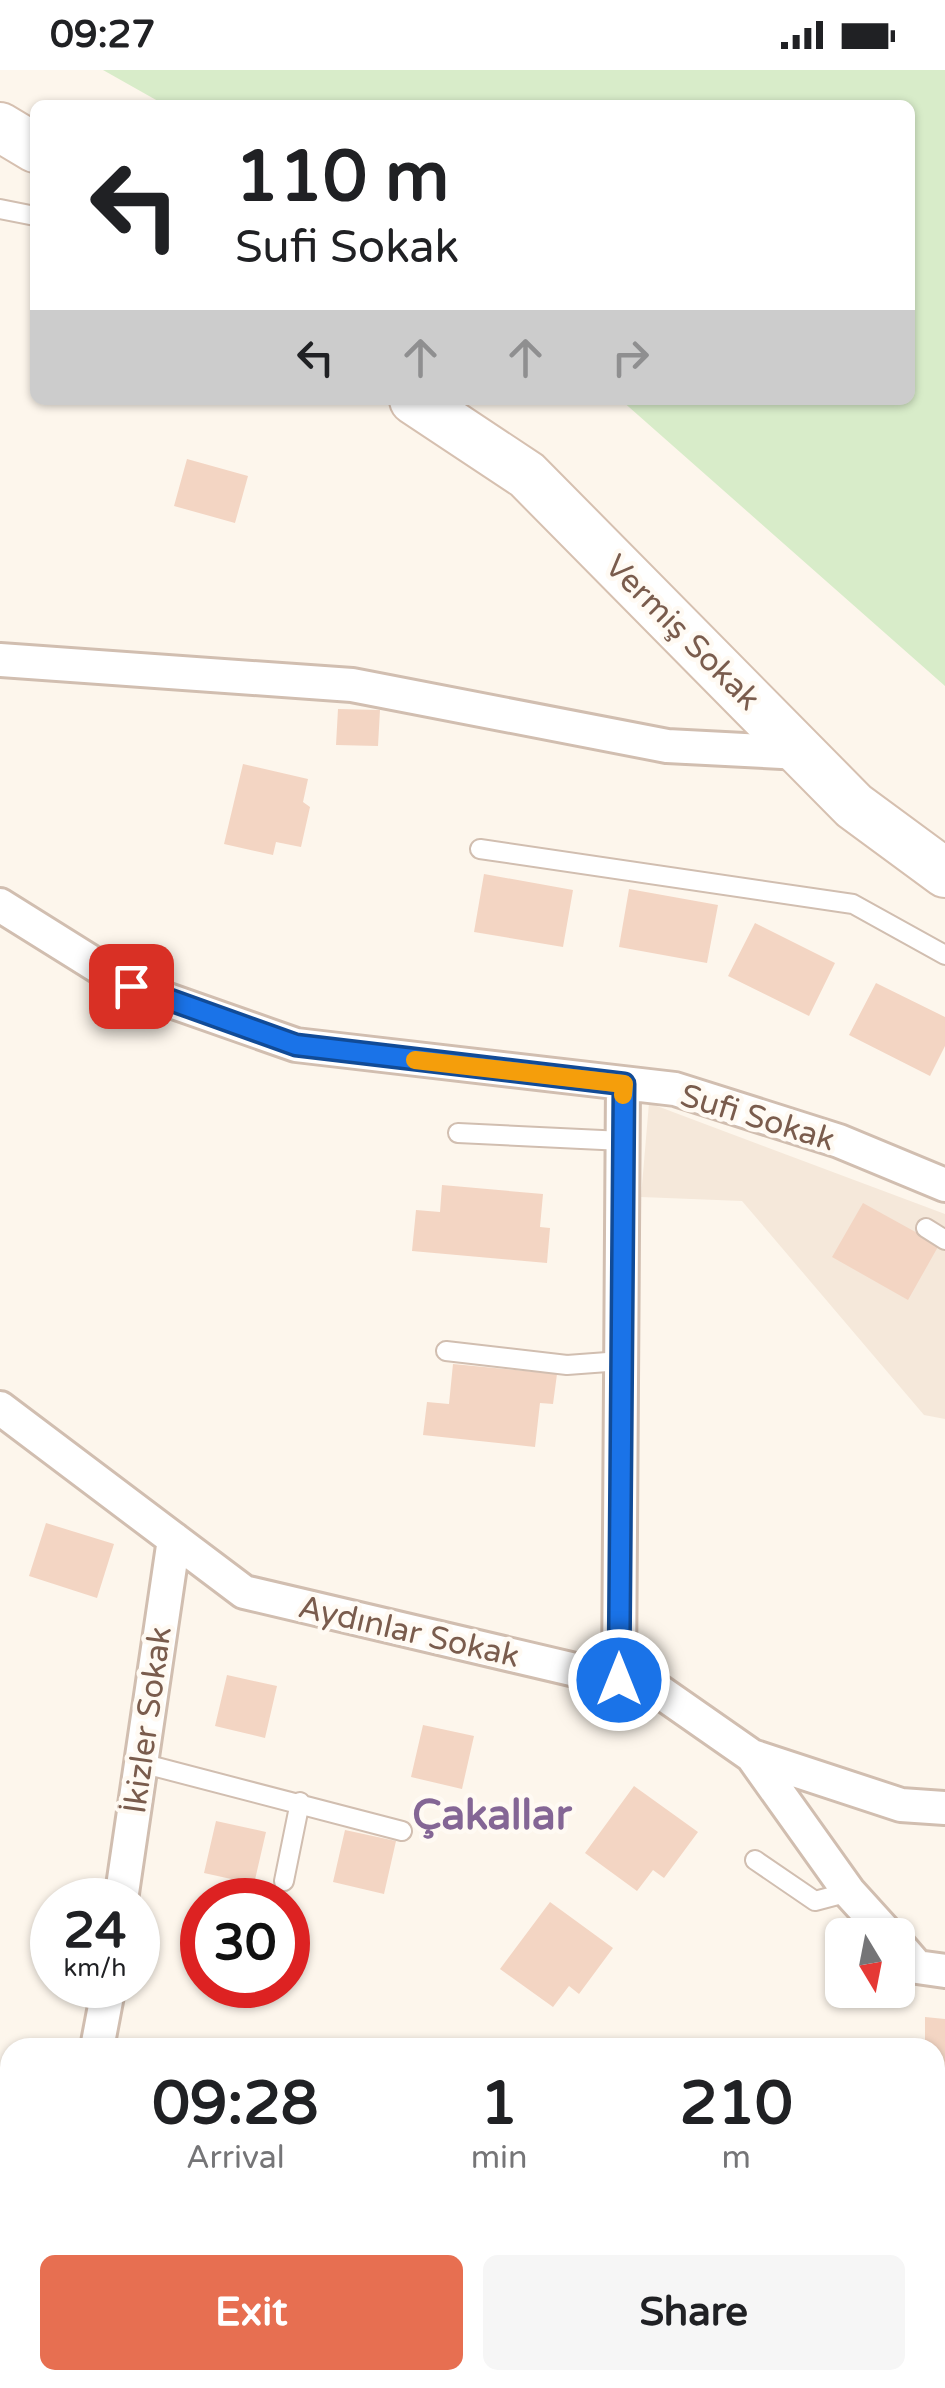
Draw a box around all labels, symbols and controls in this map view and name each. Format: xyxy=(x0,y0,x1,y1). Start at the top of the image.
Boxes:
text: 09:27 xyxy=(50,12,155,58)
text: 110 m xyxy=(235,136,449,220)
icon: left xyxy=(70,140,200,270)
text: Sufi Sokak xyxy=(235,221,459,275)
icon: left xyxy=(288,330,343,385)
icon: ahead xyxy=(393,330,448,385)
icon: ahead xyxy=(498,330,553,385)
icon: right xyxy=(603,330,658,385)
street label: Vermiş Sokak xyxy=(597,547,768,718)
pin xyxy=(89,944,174,1029)
icon: arrive xyxy=(104,959,159,1014)
street label: Sufi Sokak xyxy=(676,1076,839,1159)
street label: Aydınlar Sokak xyxy=(295,1588,523,1676)
street label: İkizler Sokak xyxy=(116,1624,180,1816)
position arrow xyxy=(567,1628,671,1732)
district label: Çakallar xyxy=(412,1790,573,1841)
speed limit sign: 30 xyxy=(180,1878,310,2008)
text: 24 xyxy=(64,1901,126,1961)
north arrow xyxy=(825,1918,915,2008)
map controls xyxy=(825,1918,915,2008)
text: km/h xyxy=(64,1953,126,1983)
text: 09:28 xyxy=(152,2068,319,2140)
text: 1 xyxy=(480,2068,518,2140)
text: 210 xyxy=(680,2068,793,2140)
text: Arrival xyxy=(186,2139,285,2177)
text: min xyxy=(471,2139,528,2177)
text: m xyxy=(722,2139,751,2177)
button: Exit xyxy=(40,2255,463,2370)
button: Share xyxy=(483,2255,905,2370)

